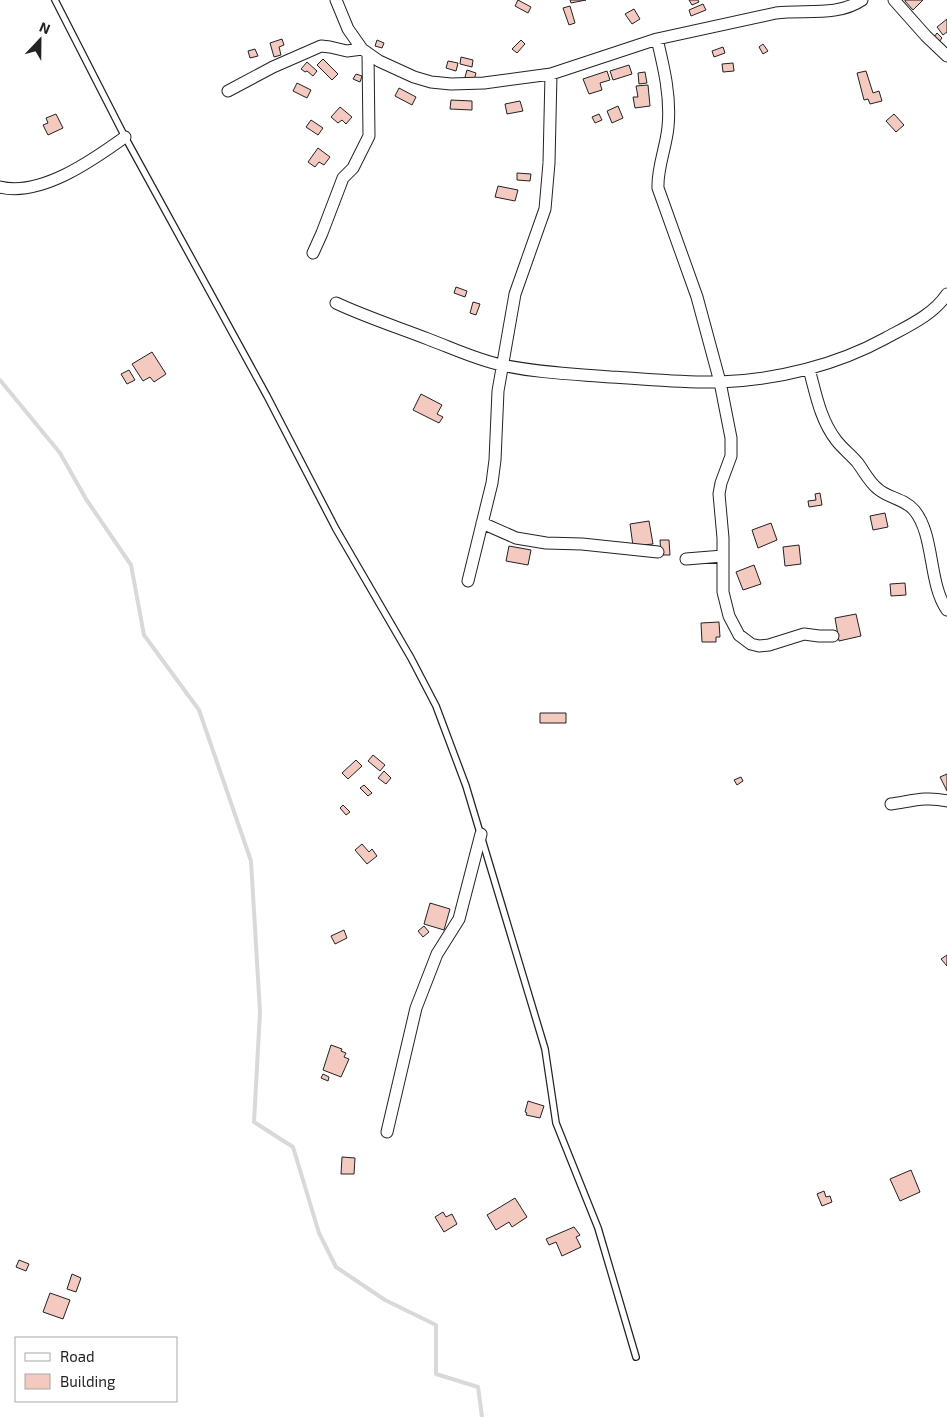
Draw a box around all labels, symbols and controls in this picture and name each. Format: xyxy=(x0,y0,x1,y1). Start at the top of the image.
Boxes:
north arrow xyxy=(15,15,65,65)
text: N xyxy=(37,18,53,37)
legend xyxy=(15,1337,178,1402)
text: Road xyxy=(60,1347,95,1365)
text: Building xyxy=(60,1372,116,1390)

